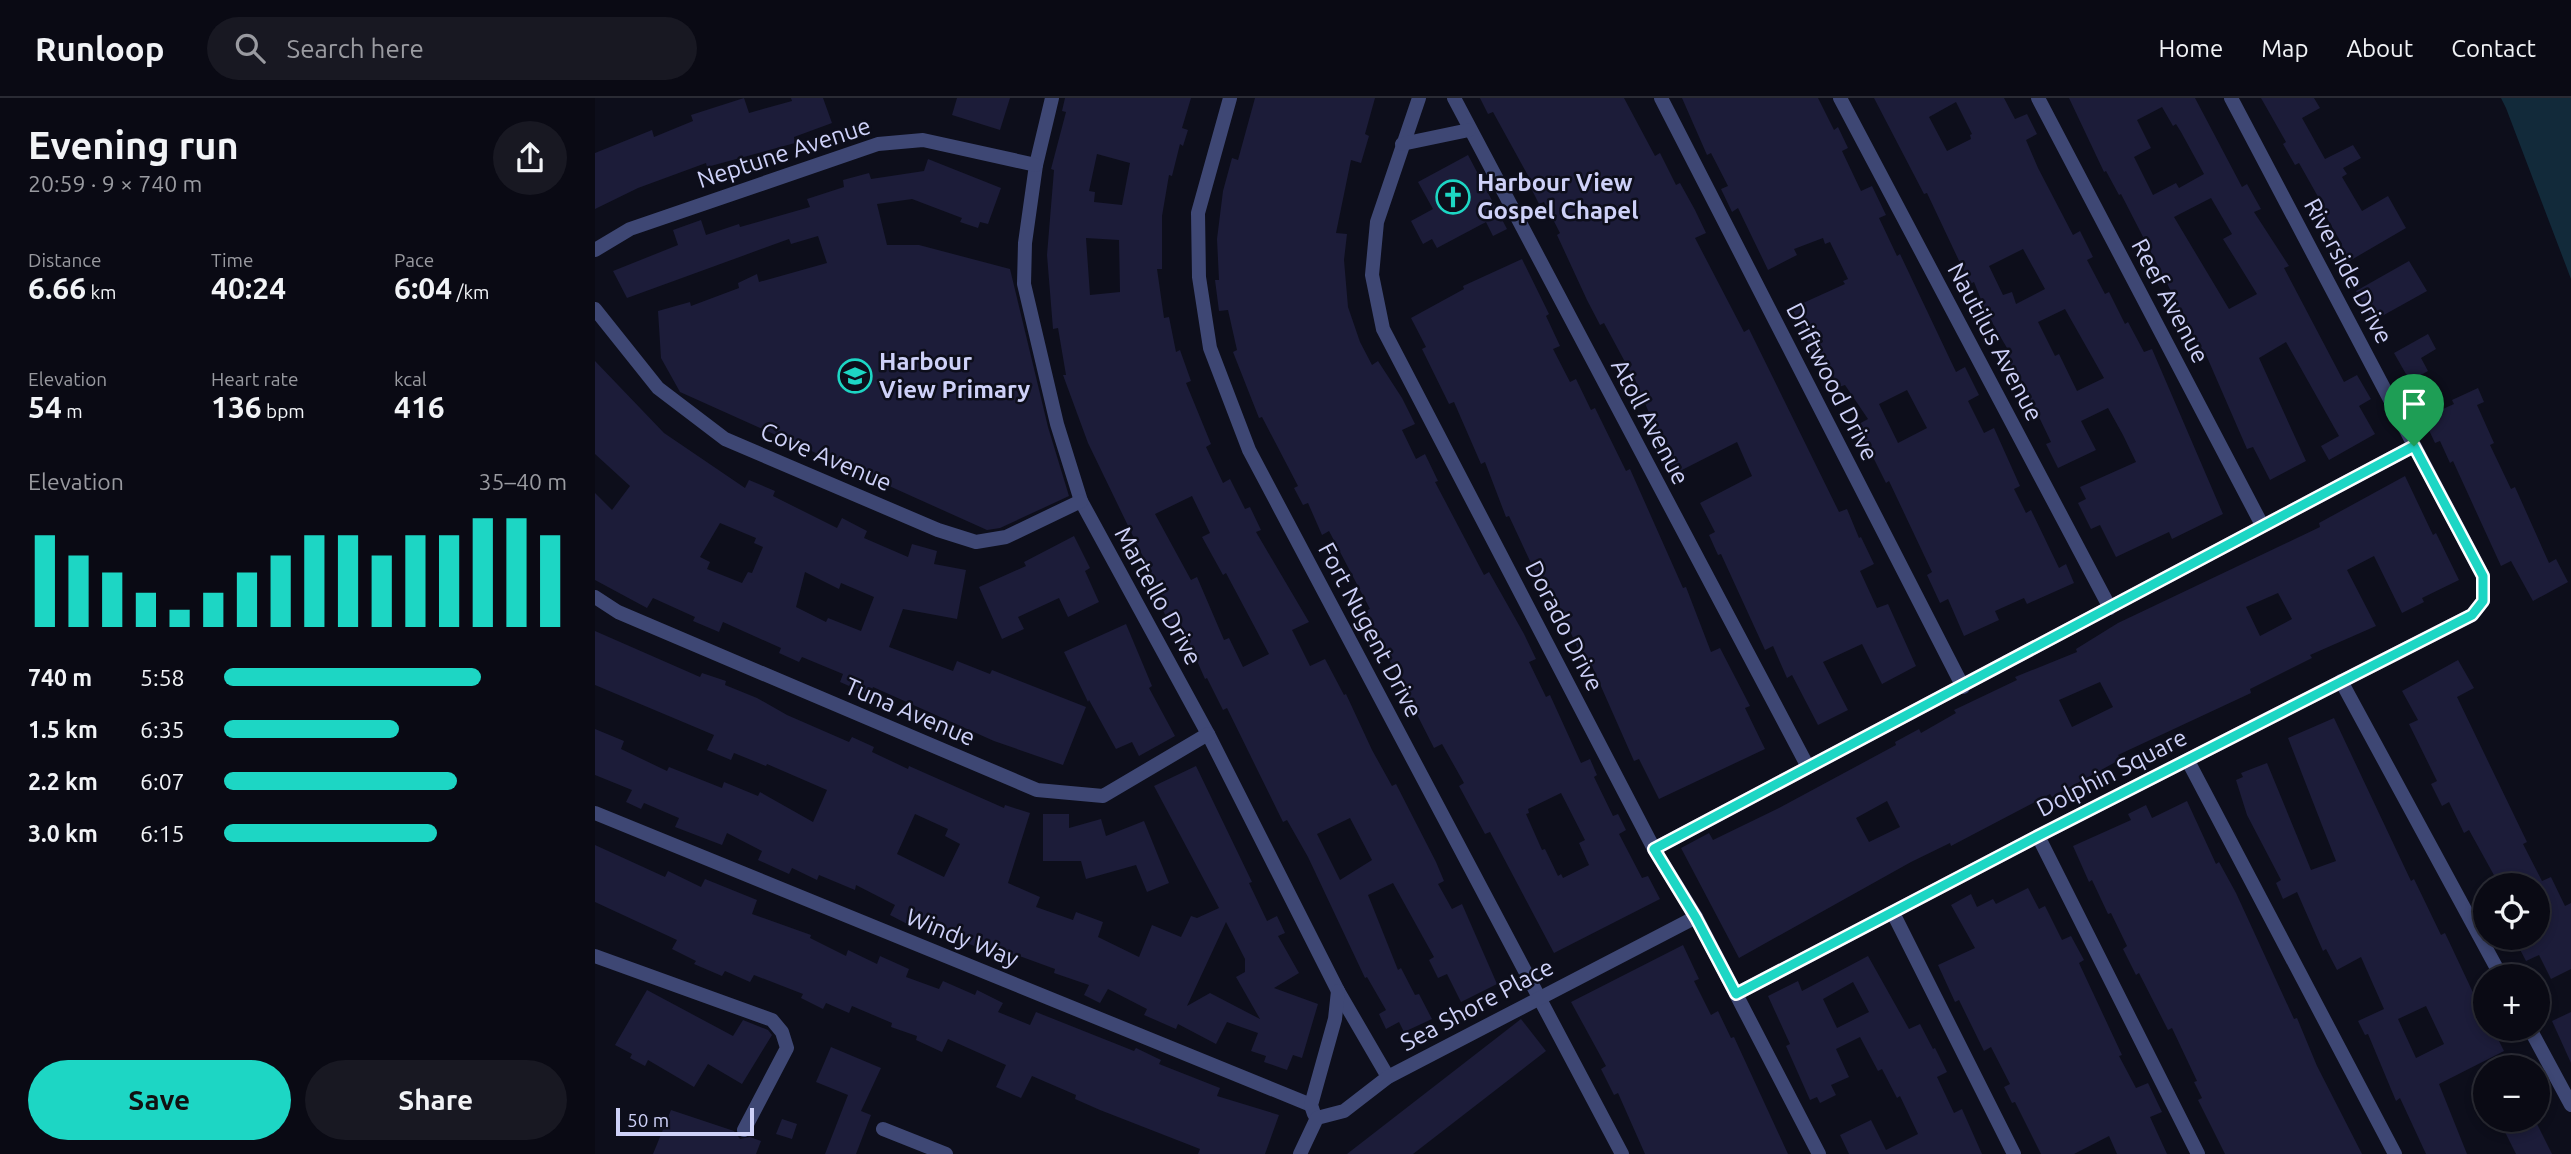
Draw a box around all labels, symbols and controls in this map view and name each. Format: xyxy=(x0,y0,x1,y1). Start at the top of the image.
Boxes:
search box xyxy=(207,17,697,80)
icon: search xyxy=(231,29,269,67)
text: Runloop xyxy=(35,30,165,67)
text: Search here xyxy=(287,34,424,63)
text: Home xyxy=(2158,35,2223,62)
text: Map xyxy=(2261,35,2308,62)
text: About xyxy=(2346,35,2413,62)
text: Contact xyxy=(2451,35,2536,62)
street label: Neptune Avenue xyxy=(694,112,874,193)
button: share xyxy=(493,121,567,195)
text: Evening run xyxy=(28,124,239,166)
place label: Harbour View Gospel Chapel xyxy=(1477,169,1638,224)
text: 20:59 · 9 × 740 m xyxy=(28,171,202,196)
church icon: Harbour View Gospel Chapel xyxy=(1434,178,1472,216)
street label: Riverside Drive xyxy=(2299,194,2398,348)
street label: Reef Avenue xyxy=(2126,234,2214,368)
text: Distance xyxy=(28,249,102,271)
text: Time xyxy=(211,249,253,271)
text: Pace xyxy=(394,249,434,271)
street label: Nautilus Avenue xyxy=(1942,258,2048,425)
text: 6.66 xyxy=(28,271,86,305)
text: 40:24 xyxy=(211,271,286,305)
text: 6:04 xyxy=(394,271,452,305)
text: km xyxy=(86,281,116,303)
text: /km xyxy=(452,281,490,303)
street label: Driftwood Drive xyxy=(1781,298,1884,465)
place label: Harbour View Primary xyxy=(879,348,1031,403)
street label: Atoll Avenue xyxy=(1606,355,1695,489)
school or university icon: Harbour View Primary xyxy=(836,357,874,395)
text: Elevation xyxy=(28,368,107,390)
text: Heart rate xyxy=(211,368,298,390)
text: kcal xyxy=(394,368,427,390)
pin xyxy=(2384,374,2444,446)
icon: arrive xyxy=(2395,385,2433,423)
text: 54 xyxy=(28,390,62,424)
text: 136 xyxy=(211,390,262,424)
text: 416 xyxy=(394,390,445,424)
text: m xyxy=(62,400,83,422)
text: bpm xyxy=(262,400,305,422)
street label: Cove Avenue xyxy=(757,417,896,496)
text: Elevation xyxy=(28,469,124,494)
text: 35–40 m xyxy=(479,469,567,494)
street label: Martello Drive xyxy=(1109,522,1208,670)
street label: Fort Nugent Drive xyxy=(1313,538,1428,722)
street label: Dorado Drive xyxy=(1520,556,1609,695)
text: 740 m xyxy=(28,665,92,690)
text: 5:58 xyxy=(140,665,185,690)
street label: Tuna Avenue xyxy=(841,672,979,751)
text: 1.5 km xyxy=(28,717,98,742)
text: 6:35 xyxy=(140,717,185,742)
street label: Dolphin Square xyxy=(2032,723,2191,822)
text: 2.2 km xyxy=(28,769,98,794)
text: 6:07 xyxy=(140,769,185,794)
text: 3.0 km xyxy=(28,821,98,846)
text: 6:15 xyxy=(140,821,185,846)
map controls xyxy=(2473,873,2550,1132)
button: locate xyxy=(2473,873,2550,950)
street label: Windy Way xyxy=(902,903,1023,972)
street label: Sea Shore Place xyxy=(1396,953,1558,1056)
button: + xyxy=(2473,964,2550,1041)
button: − xyxy=(2473,1055,2550,1132)
button: Save xyxy=(28,1060,291,1140)
button: Share xyxy=(305,1060,567,1140)
scale bar xyxy=(616,1105,754,1137)
text: 50 m xyxy=(627,1109,669,1131)

